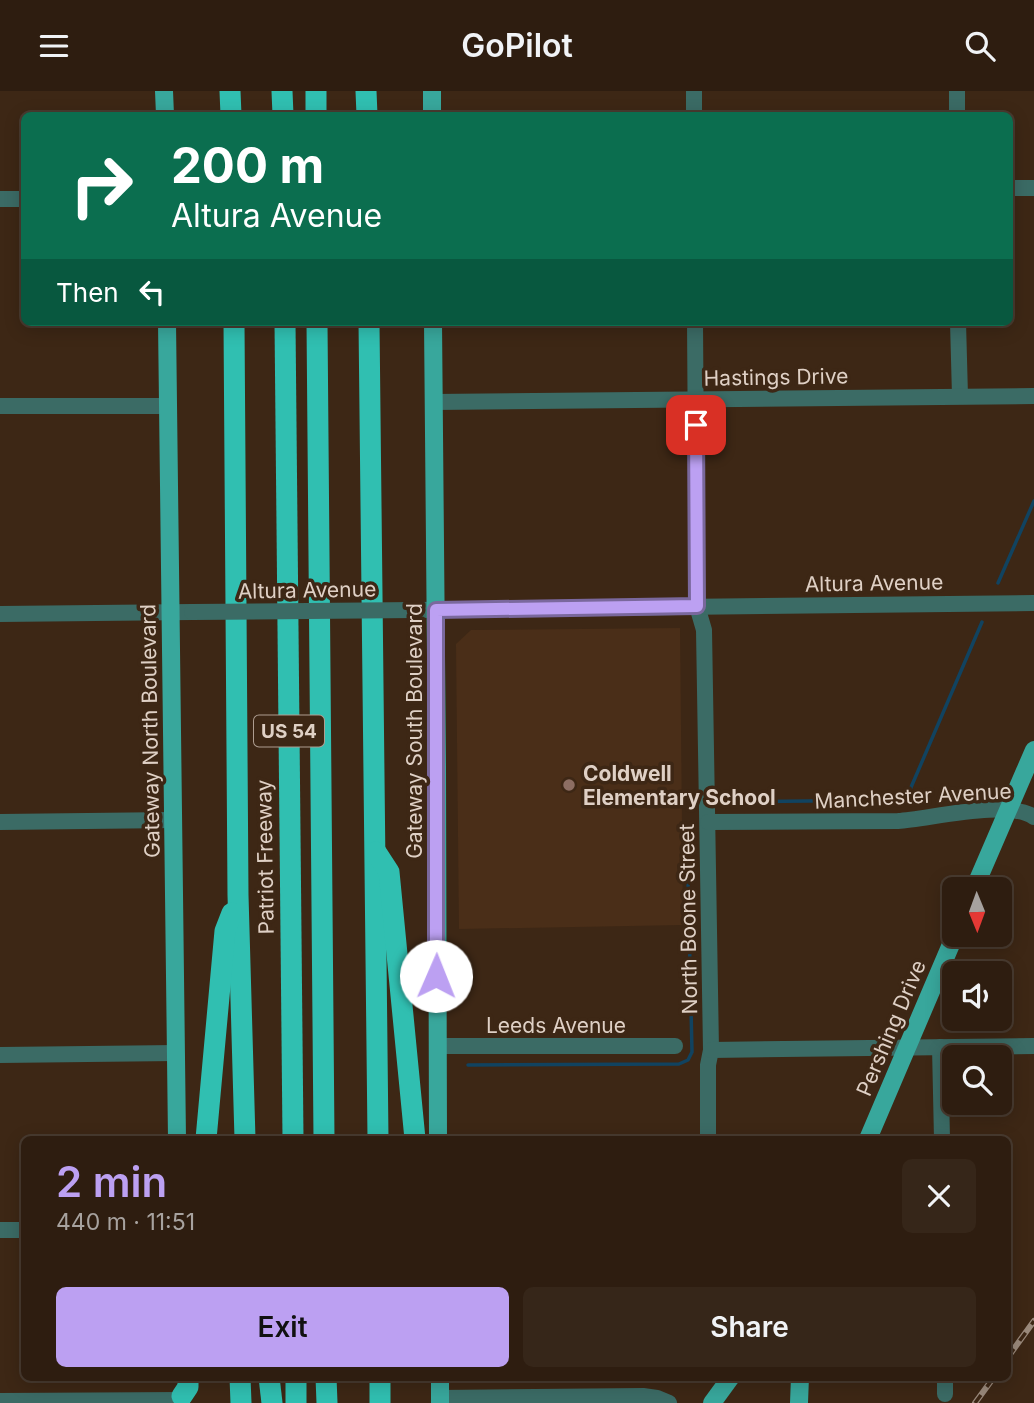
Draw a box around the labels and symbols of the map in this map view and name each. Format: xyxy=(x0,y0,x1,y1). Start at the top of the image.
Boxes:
street label: Hastings Drive xyxy=(703,363,849,391)
pin xyxy=(666,395,726,455)
street label: Altura Avenue xyxy=(805,569,943,597)
street label: Altura Avenue xyxy=(238,576,376,604)
street label: Gateway South Boulevard xyxy=(402,603,427,859)
street label: Gateway North Boulevard xyxy=(135,604,165,858)
road number: US 54 xyxy=(254,715,324,747)
place label: Coldwell Elementary School xyxy=(583,761,776,810)
marker: Coldwell Elementary School xyxy=(561,777,577,793)
street label: Manchester Avenue xyxy=(814,778,1012,814)
street label: Patriot Freeway xyxy=(251,779,279,935)
street label: North Boone Street xyxy=(674,823,702,1015)
north arrow xyxy=(942,877,1012,947)
position arrow xyxy=(399,939,473,1013)
street label: Pershing Drive xyxy=(851,956,931,1100)
street label: Leeds Avenue xyxy=(486,1013,626,1038)

